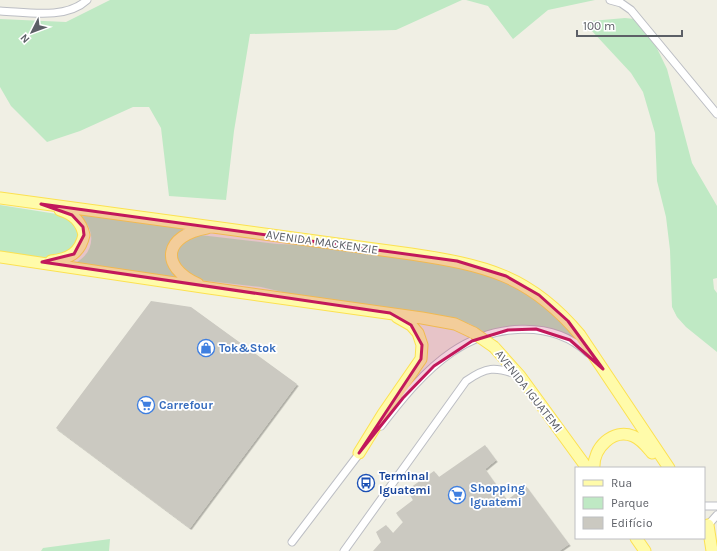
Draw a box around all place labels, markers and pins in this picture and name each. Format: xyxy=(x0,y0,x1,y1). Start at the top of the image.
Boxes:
shop icon: Tok&Stok xyxy=(196,338,216,358)
place label: Tok&Stok xyxy=(219,341,276,355)
supermarket icon: Carrefour xyxy=(136,395,156,415)
place label: Carrefour xyxy=(159,398,213,412)
place label: Terminal Iguatemi xyxy=(379,469,431,497)
bus stop icon: Terminal Iguatemi xyxy=(356,473,376,493)
place label: Shopping Iguatemi xyxy=(470,481,525,509)
supermarket icon: Shopping Iguatemi xyxy=(447,485,467,505)

